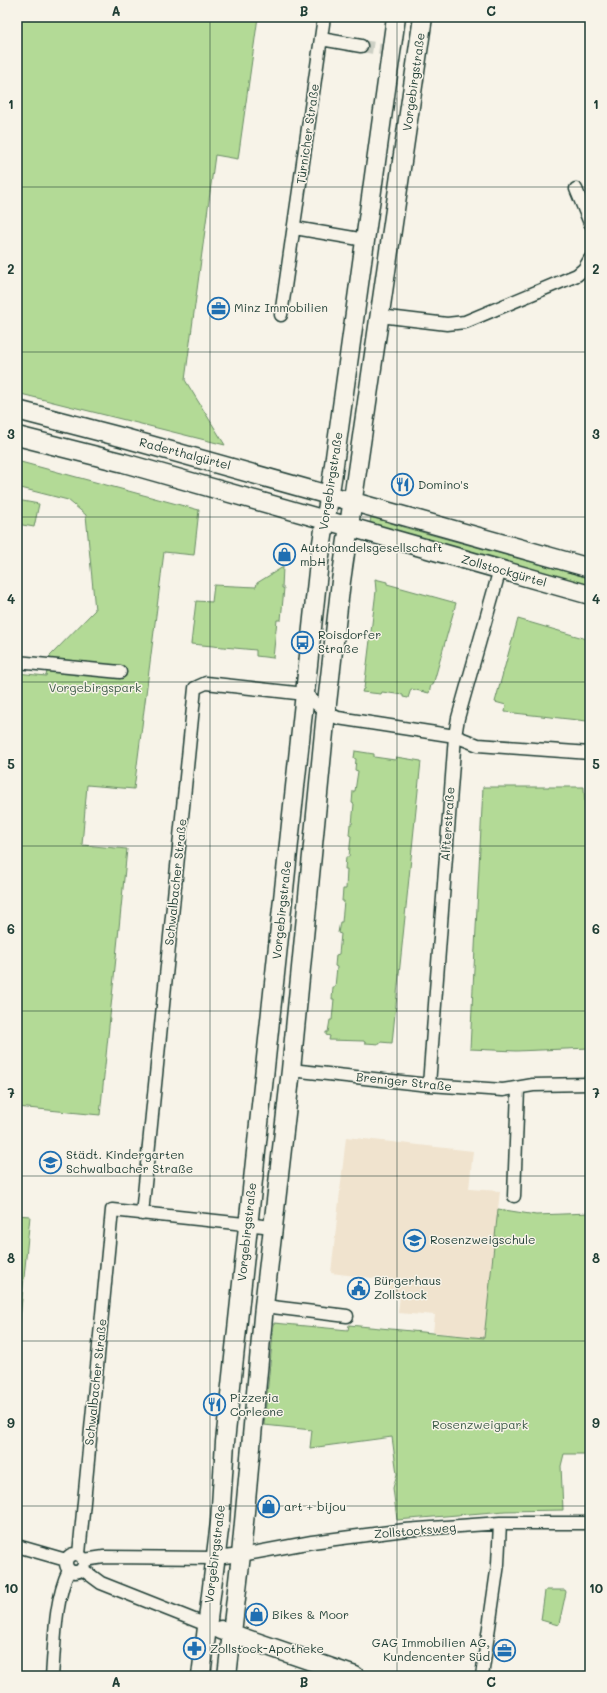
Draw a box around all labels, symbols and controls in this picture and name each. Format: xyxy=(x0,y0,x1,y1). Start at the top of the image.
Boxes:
text: A xyxy=(111,2,121,19)
text: B xyxy=(300,2,309,19)
text: C xyxy=(486,2,496,19)
street label: Vorgebirgstraße xyxy=(398,32,428,132)
street label: Türnicher Straße xyxy=(292,83,322,185)
text: 1 xyxy=(8,95,14,112)
text: 1 xyxy=(593,95,599,112)
text: 2 xyxy=(7,260,15,277)
text: 2 xyxy=(592,260,600,277)
office icon: Minz Immobilien xyxy=(206,295,232,321)
place label: Minz Immobilien xyxy=(234,299,328,315)
text: 3 xyxy=(7,425,15,442)
text: 3 xyxy=(592,425,600,442)
street label: Vorgebirgstraße xyxy=(314,431,346,531)
street label: Raderthalgürtel xyxy=(138,433,233,473)
restaurant icon: Domino's xyxy=(389,472,415,498)
place label: Domino's xyxy=(418,476,469,492)
place label: Autohandelsgesellschaft mbH xyxy=(300,539,443,569)
shop icon: Autohandelsgesellschaft mbH xyxy=(271,542,297,568)
street label: Zollstockgürtel xyxy=(460,550,549,590)
text: 4 xyxy=(7,590,15,607)
text: 4 xyxy=(592,590,600,607)
place label: Roisdorfer Straße xyxy=(318,626,381,656)
bus stop icon: Roisdorfer Straße xyxy=(289,629,315,655)
park label: Vorgebirgspark xyxy=(49,679,141,695)
text: 5 xyxy=(7,755,15,772)
text: 5 xyxy=(592,755,600,772)
street label: Alfterstraße xyxy=(436,786,458,862)
street label: Schwalbacher Straße xyxy=(160,818,190,946)
street label: Vorgebirgstraße xyxy=(268,860,294,960)
text: 6 xyxy=(7,920,15,937)
text: 6 xyxy=(592,920,600,937)
street label: Breniger Straße xyxy=(356,1068,453,1094)
text: 7 xyxy=(7,1084,15,1101)
text: 7 xyxy=(592,1084,600,1101)
place label: Städt. Kindergarten Schwalbacher Straße xyxy=(66,1146,193,1176)
school or university icon: Städt. Kindergarten Schwalbacher Straße xyxy=(38,1149,64,1175)
street label: Vorgebirgstraße xyxy=(233,1182,259,1282)
school or university icon: Rosenzweigschule xyxy=(402,1227,428,1253)
place label: Rosenzweigschule xyxy=(430,1231,535,1247)
text: 8 xyxy=(7,1249,15,1266)
text: 8 xyxy=(592,1249,600,1266)
place label: Bürgerhaus Zollstock xyxy=(374,1272,441,1302)
public building icon: Bürgerhaus Zollstock xyxy=(346,1275,372,1301)
street label: Schwalbacher Straße xyxy=(80,1318,110,1446)
place label: Pizzeria Corleone xyxy=(230,1389,283,1419)
restaurant icon: Pizzeria Corleone xyxy=(202,1392,228,1418)
text: 9 xyxy=(7,1414,15,1431)
text: 9 xyxy=(592,1414,600,1431)
park label: Rosenzweigpark xyxy=(432,1416,528,1432)
shop icon: art + bijou xyxy=(256,1494,282,1520)
place label: art + bijou xyxy=(284,1498,346,1514)
street label: Vorgebirgstraße xyxy=(200,1504,228,1604)
street label: Zollstocksweg xyxy=(373,1518,457,1542)
text: 10 xyxy=(4,1579,18,1596)
text: 10 xyxy=(589,1579,603,1596)
shop icon: Bikes & Moor xyxy=(244,1602,270,1628)
place label: Bikes & Moor xyxy=(272,1606,349,1622)
place label: GAG Immobilien AG, Kundencenter Süd xyxy=(372,1634,490,1664)
pharmacy icon: Zollstock-Apotheke xyxy=(181,1636,207,1662)
office icon: GAG Immobilien AG, Kundencenter Süd xyxy=(492,1637,518,1663)
place label: Zollstock-Apotheke xyxy=(210,1640,324,1656)
text: A xyxy=(111,1673,121,1690)
text: B xyxy=(300,1673,309,1690)
text: C xyxy=(486,1673,496,1690)

